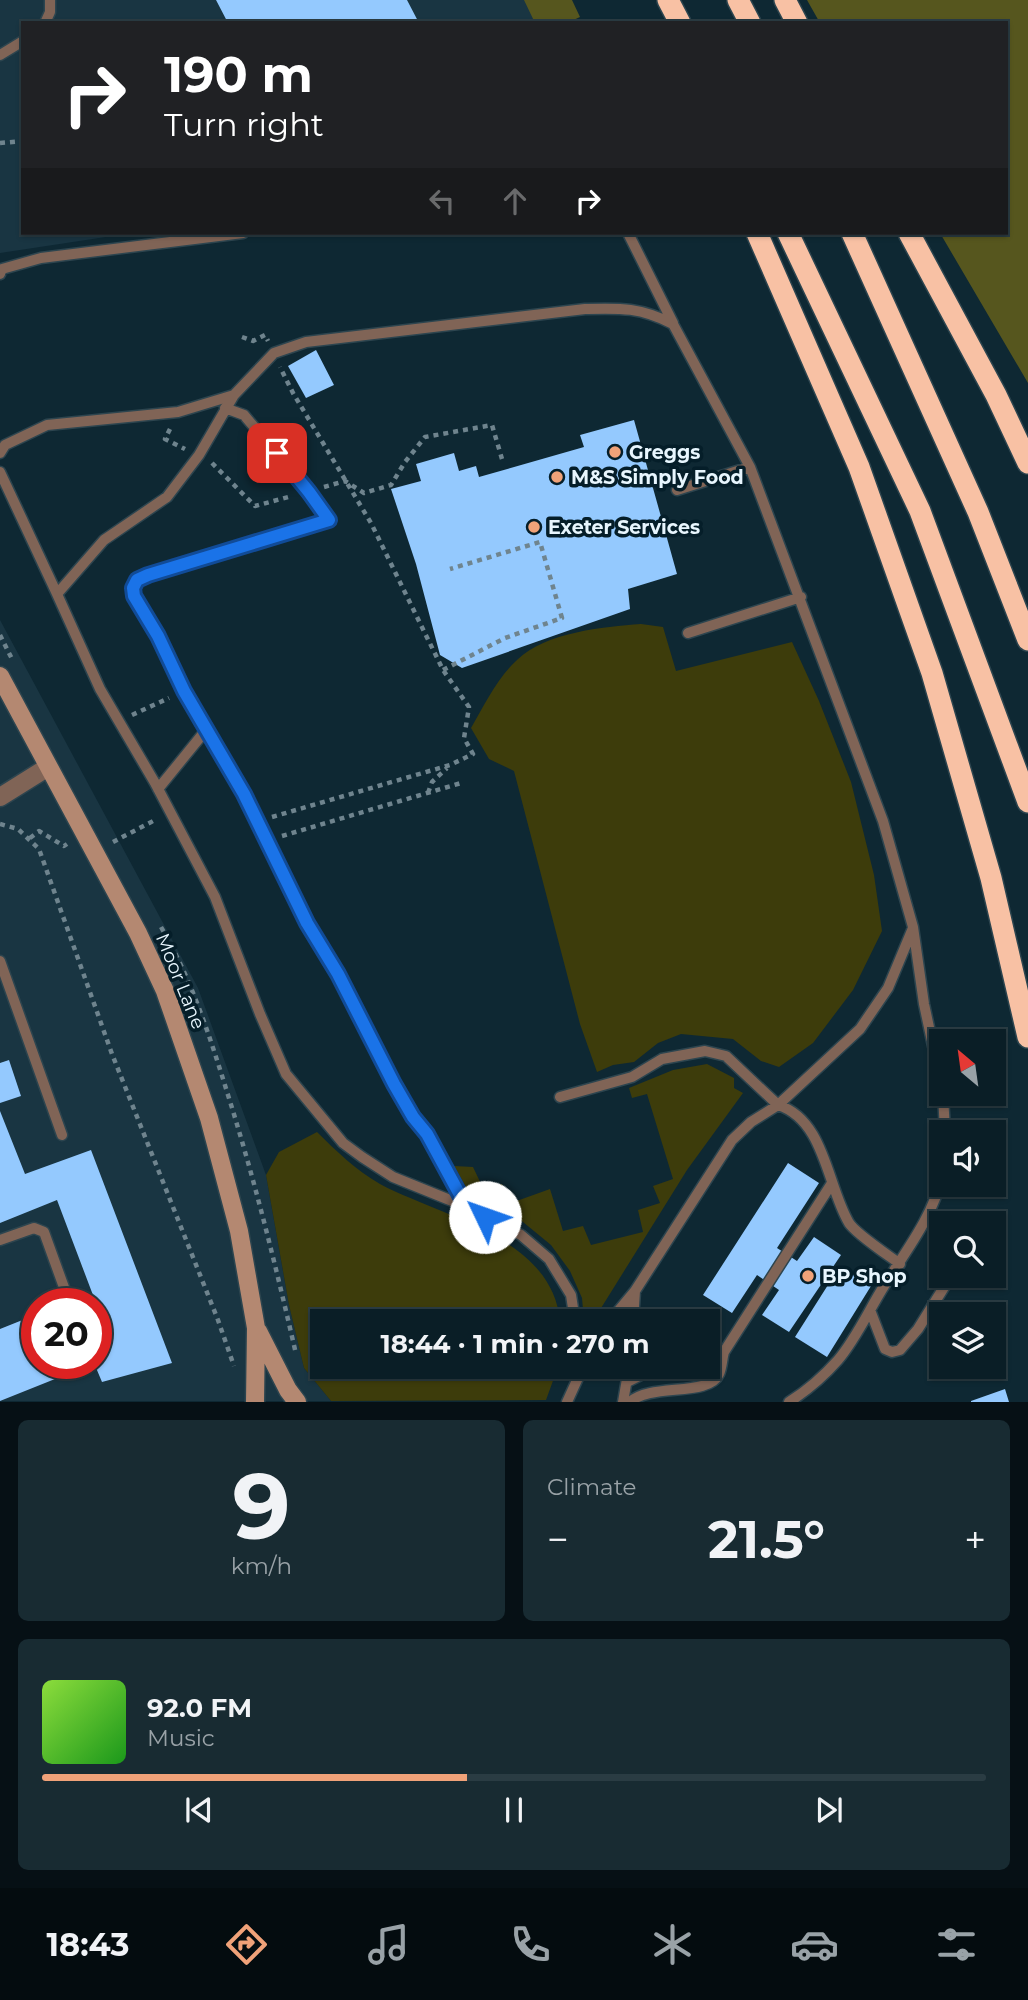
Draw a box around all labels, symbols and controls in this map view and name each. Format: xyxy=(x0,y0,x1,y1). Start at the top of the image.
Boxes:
text: 190 m xyxy=(164,45,313,104)
icon: right xyxy=(49,49,140,140)
text: Turn right xyxy=(164,105,324,144)
icon: left xyxy=(423,182,461,220)
icon: ahead xyxy=(496,182,534,220)
icon: right xyxy=(569,182,607,220)
pin xyxy=(247,423,307,483)
icon: arrive xyxy=(258,434,296,472)
place label: Greggs xyxy=(629,441,700,464)
marker: Greggs xyxy=(607,444,623,460)
place label: M&S Simply Food xyxy=(571,466,744,489)
marker: M&S Simply Food xyxy=(549,469,565,485)
place label: Exeter Services xyxy=(548,516,700,539)
marker: Exeter Services xyxy=(526,519,542,535)
street label: Moor Lane xyxy=(151,930,210,1032)
north arrow xyxy=(929,1029,1006,1106)
map controls xyxy=(929,1029,1006,1379)
button: sound xyxy=(929,1120,1006,1197)
position arrow xyxy=(448,1180,522,1254)
button: search xyxy=(929,1211,1006,1288)
place label: BP Shop xyxy=(822,1265,907,1288)
marker: BP Shop xyxy=(800,1268,816,1284)
speed limit sign: 20 xyxy=(21,1288,112,1379)
button: layers xyxy=(929,1302,1006,1379)
text: 18:44 · 1 min · 270 m xyxy=(381,1328,649,1360)
text: 9 xyxy=(233,1451,290,1562)
text: Climate xyxy=(547,1473,636,1501)
text: 21.5° xyxy=(708,1508,825,1571)
text: − xyxy=(547,1516,569,1563)
text: + xyxy=(964,1516,986,1563)
text: km/h xyxy=(231,1552,292,1580)
text: 92.0 FM xyxy=(147,1692,252,1724)
text: Music xyxy=(147,1724,215,1752)
icon: previous xyxy=(180,1791,218,1829)
icon: pause xyxy=(495,1791,533,1829)
icon: next xyxy=(810,1791,848,1829)
icon: directions xyxy=(222,1920,271,1969)
icon: music xyxy=(364,1920,413,1969)
icon: phone xyxy=(506,1920,555,1969)
icon: climate xyxy=(648,1920,697,1969)
icon: car xyxy=(790,1920,839,1969)
icon: filters xyxy=(932,1920,981,1969)
text: 18:43 xyxy=(47,1925,129,1964)

